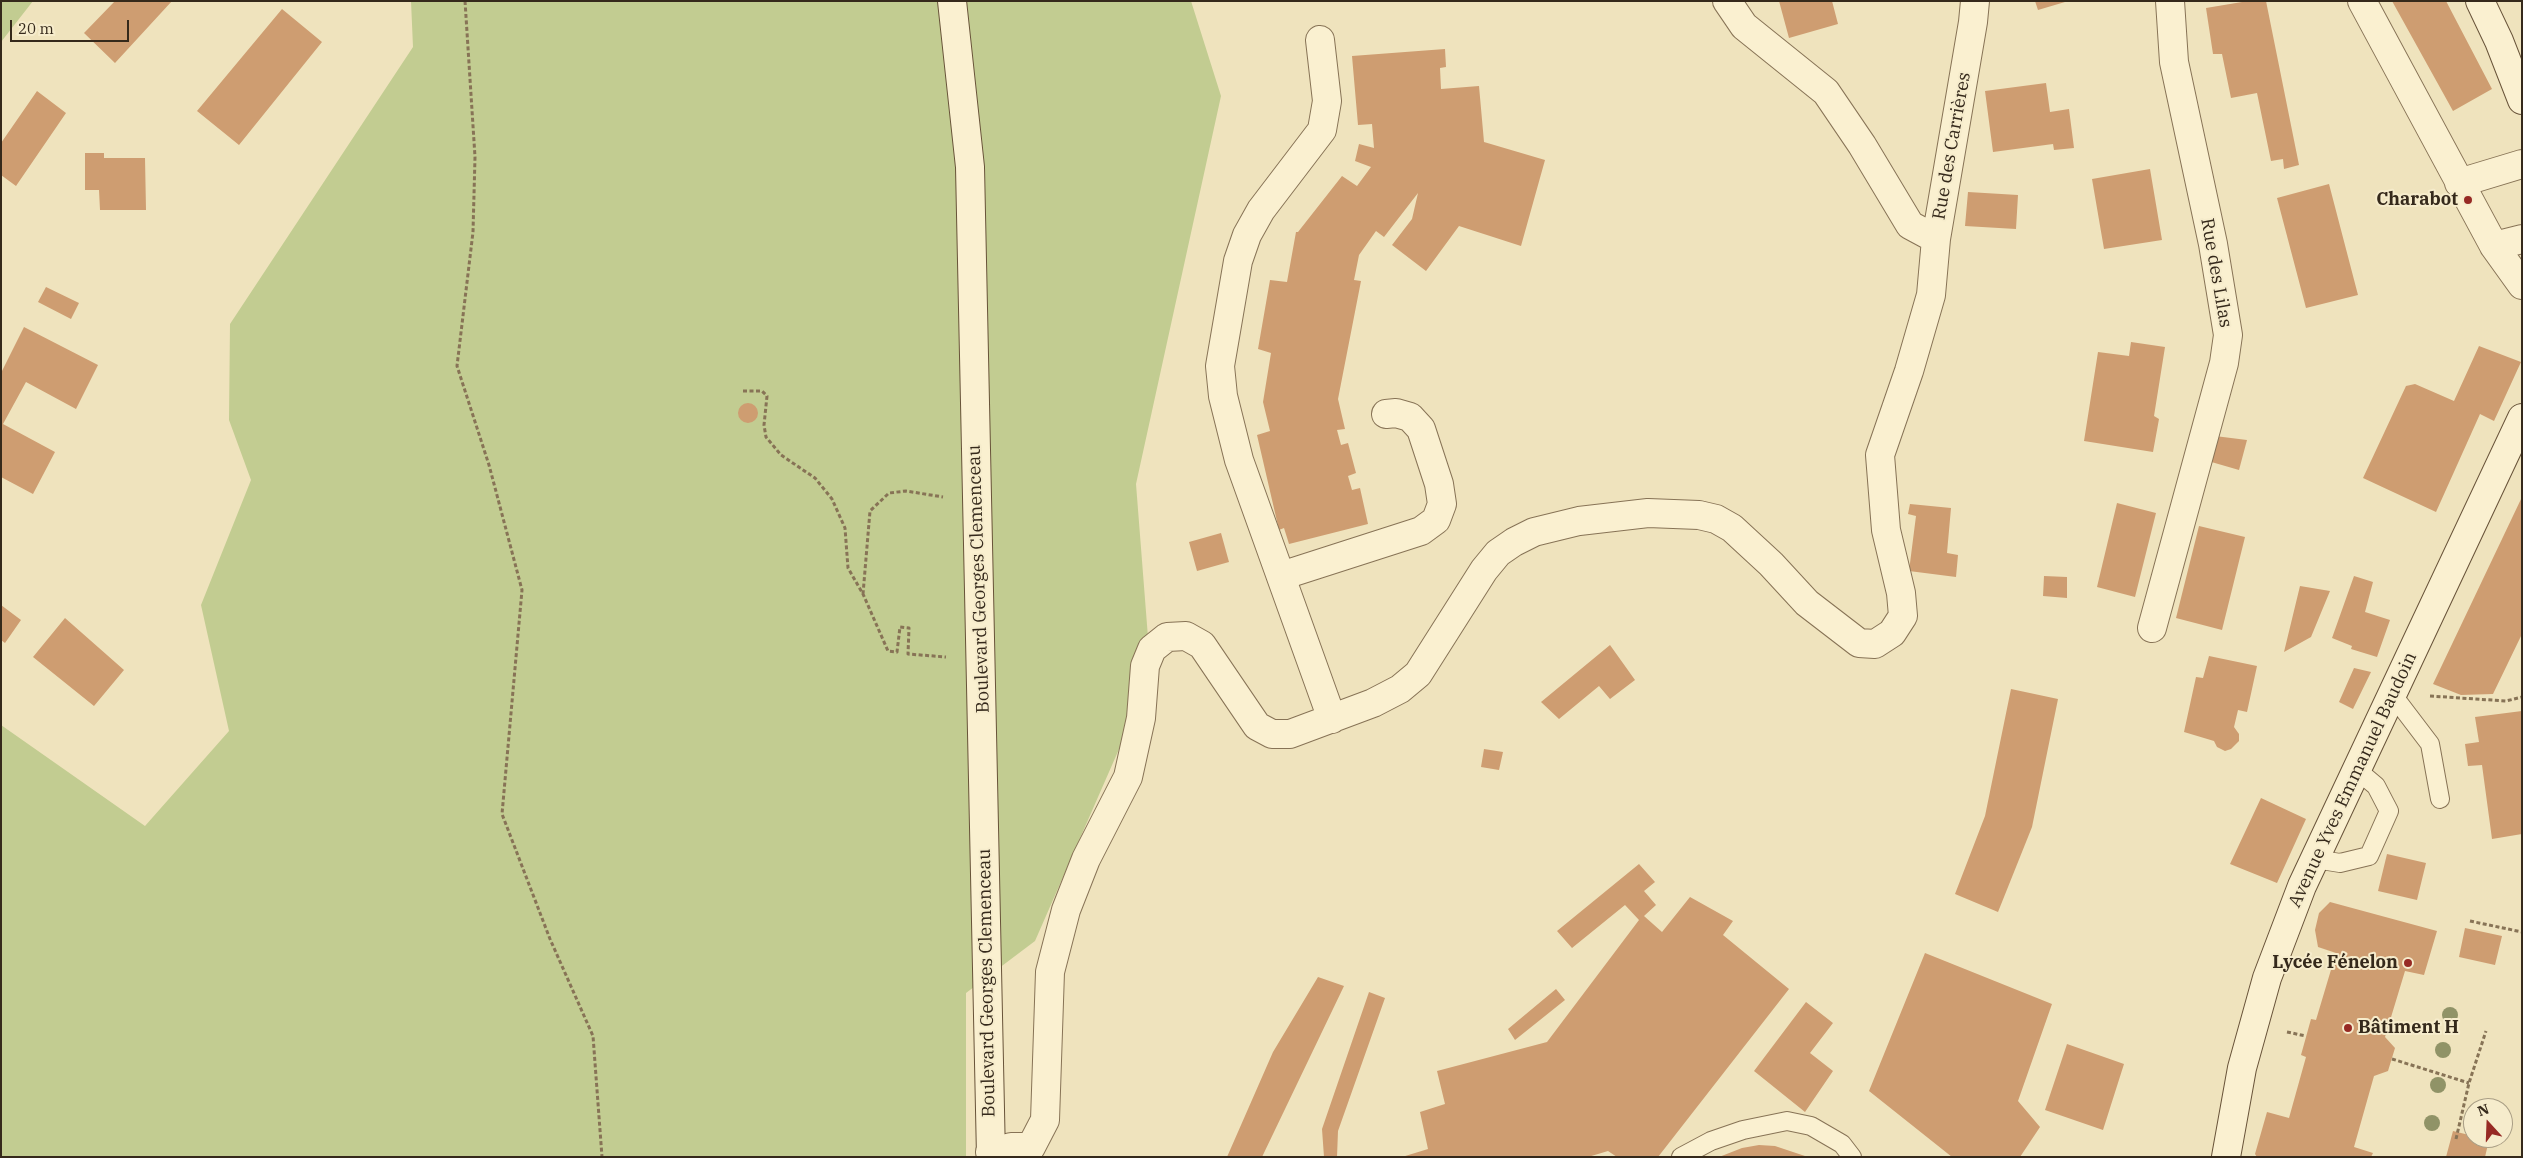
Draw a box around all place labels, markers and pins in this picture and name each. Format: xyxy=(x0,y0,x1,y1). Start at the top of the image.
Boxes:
place label: Charabot xyxy=(2376,189,2458,211)
marker: Charabot xyxy=(2462,194,2474,206)
place label: Lycée Fénelon xyxy=(2272,952,2398,974)
marker: Lycée Fénelon xyxy=(2402,957,2414,969)
place label: Bâtiment H xyxy=(2358,1017,2459,1039)
marker: Bâtiment H xyxy=(2342,1022,2354,1034)

